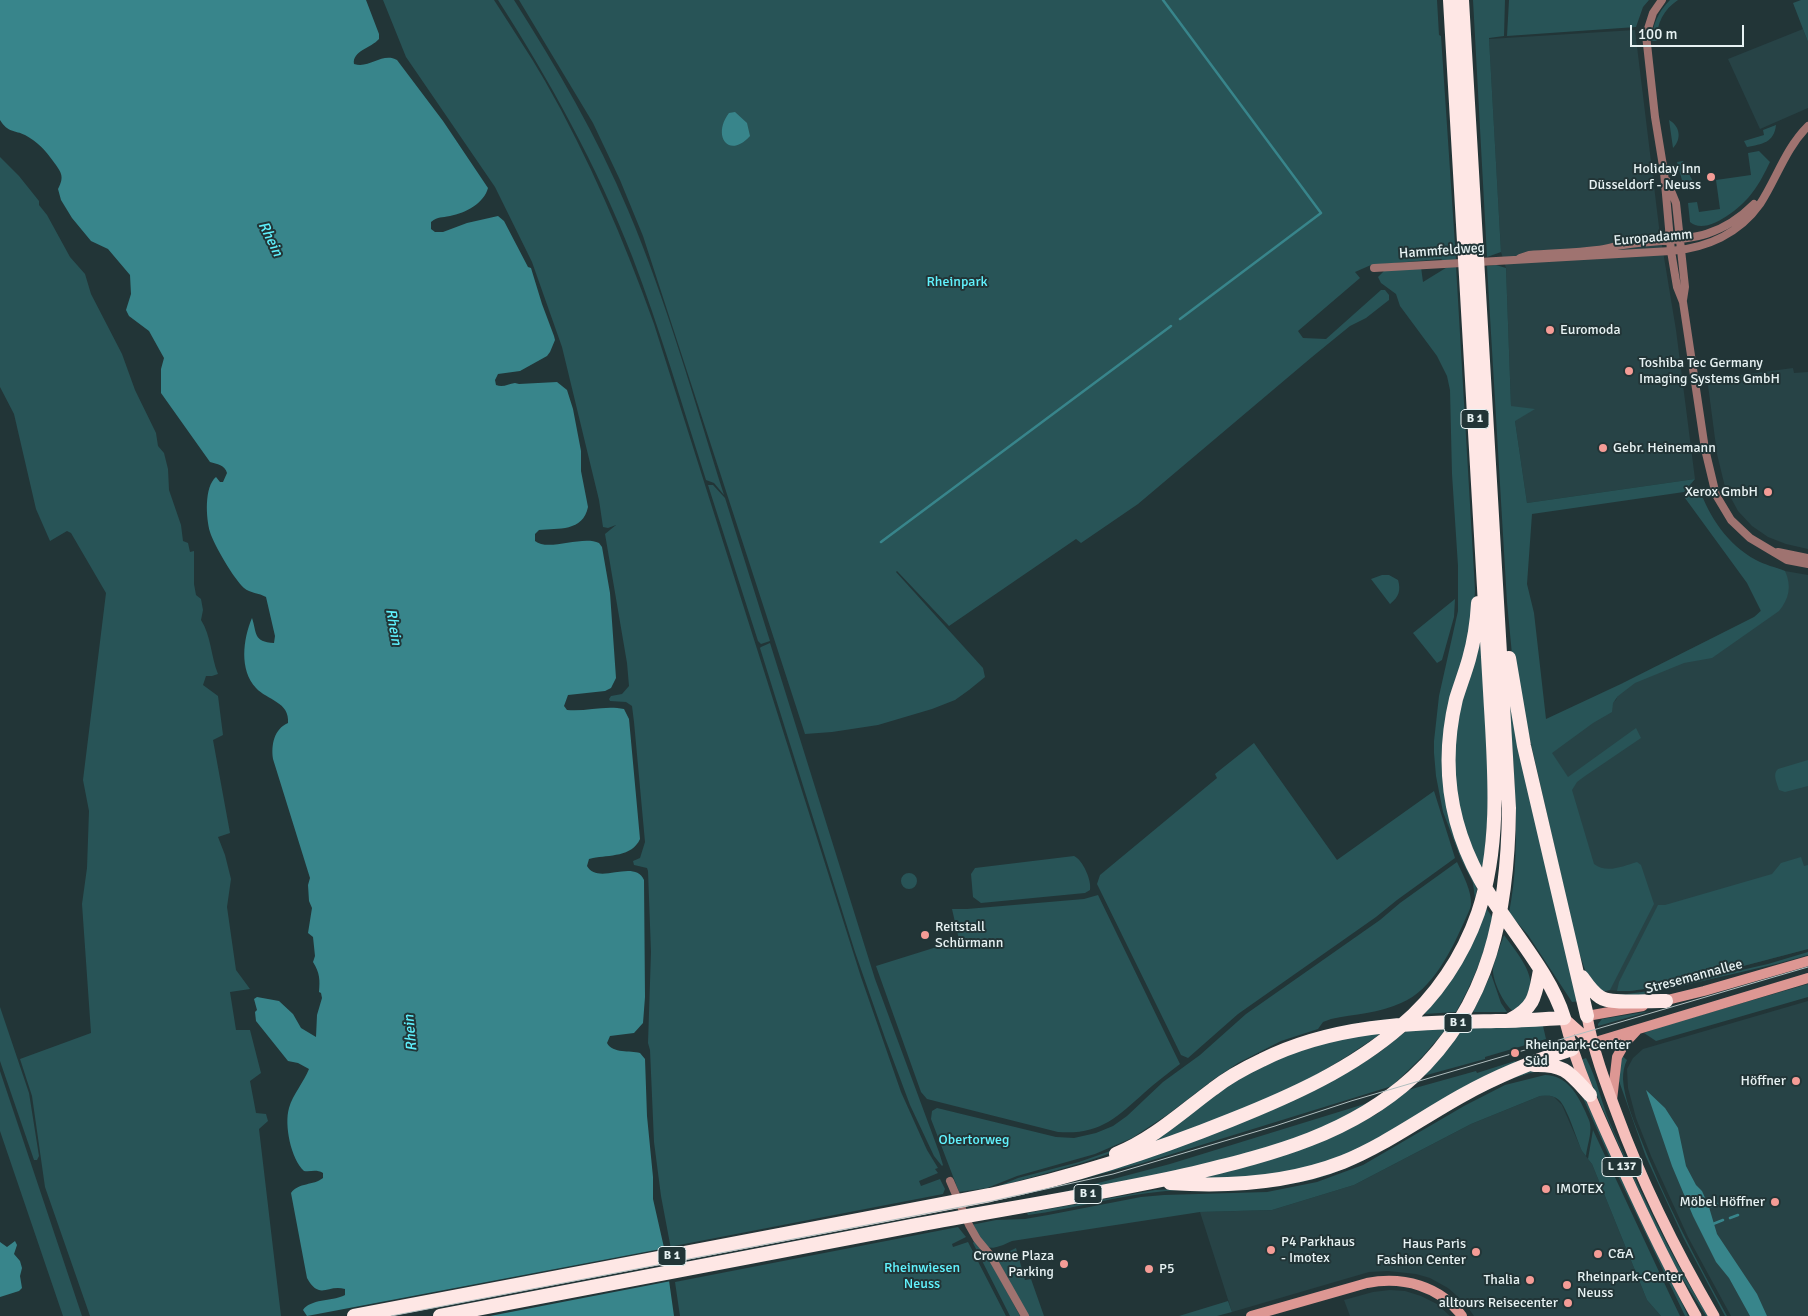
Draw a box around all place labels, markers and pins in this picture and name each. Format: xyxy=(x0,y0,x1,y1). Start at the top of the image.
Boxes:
place label: Holiday Inn Düsseldorf - Neuss xyxy=(1589,161,1701,193)
marker: Holiday Inn Düsseldorf - Neuss xyxy=(1705,171,1717,183)
place label: Euromoda xyxy=(1560,322,1621,338)
marker: Euromoda xyxy=(1544,324,1556,336)
place label: Toshiba Tec Germany Imaging Systems GmbH xyxy=(1639,355,1780,388)
marker: Toshiba Tec Germany Imaging Systems GmbH xyxy=(1623,365,1635,377)
place label: Gebr. Heinemann xyxy=(1613,440,1716,456)
marker: Gebr. Heinemann xyxy=(1597,442,1609,454)
place label: Xerox GmbH xyxy=(1685,484,1758,500)
marker: Xerox GmbH xyxy=(1762,486,1774,498)
place label: Reitstall Schürmann xyxy=(935,919,1003,952)
marker: Reitstall Schürmann xyxy=(919,929,931,941)
place label: Rheinpark-Center Süd xyxy=(1525,1037,1631,1070)
marker: Rheinpark-Center Süd xyxy=(1509,1047,1521,1059)
place label: Höffner xyxy=(1741,1073,1786,1089)
marker: Höffner xyxy=(1790,1075,1802,1087)
place label: IMOTEX xyxy=(1556,1181,1603,1197)
marker: IMOTEX xyxy=(1540,1183,1552,1195)
place label: Möbel Höffner xyxy=(1679,1194,1765,1210)
marker: Möbel Höffner xyxy=(1769,1196,1781,1208)
place label: P4 Parkhaus - Imotex xyxy=(1281,1234,1355,1266)
place label: Haus Paris Fashion Center xyxy=(1377,1236,1466,1268)
marker: P4 Parkhaus - Imotex xyxy=(1265,1244,1277,1256)
marker: Haus Paris Fashion Center xyxy=(1470,1246,1482,1258)
place label: C&A xyxy=(1608,1246,1634,1262)
place label: Crowne Plaza Parking xyxy=(973,1248,1054,1280)
marker: C&A xyxy=(1592,1248,1604,1260)
marker: Crowne Plaza Parking xyxy=(1058,1258,1070,1270)
place label: P5 xyxy=(1159,1261,1175,1277)
marker: P5 xyxy=(1143,1263,1155,1275)
place label: Rheinpark-Center Neuss xyxy=(1577,1269,1683,1302)
place label: Thalia xyxy=(1483,1272,1520,1288)
marker: Thalia xyxy=(1524,1274,1536,1286)
marker: Rheinpark-Center Neuss xyxy=(1561,1279,1573,1291)
place label: alltours Reisecenter xyxy=(1439,1295,1558,1311)
marker: alltours Reisecenter xyxy=(1562,1297,1574,1309)

